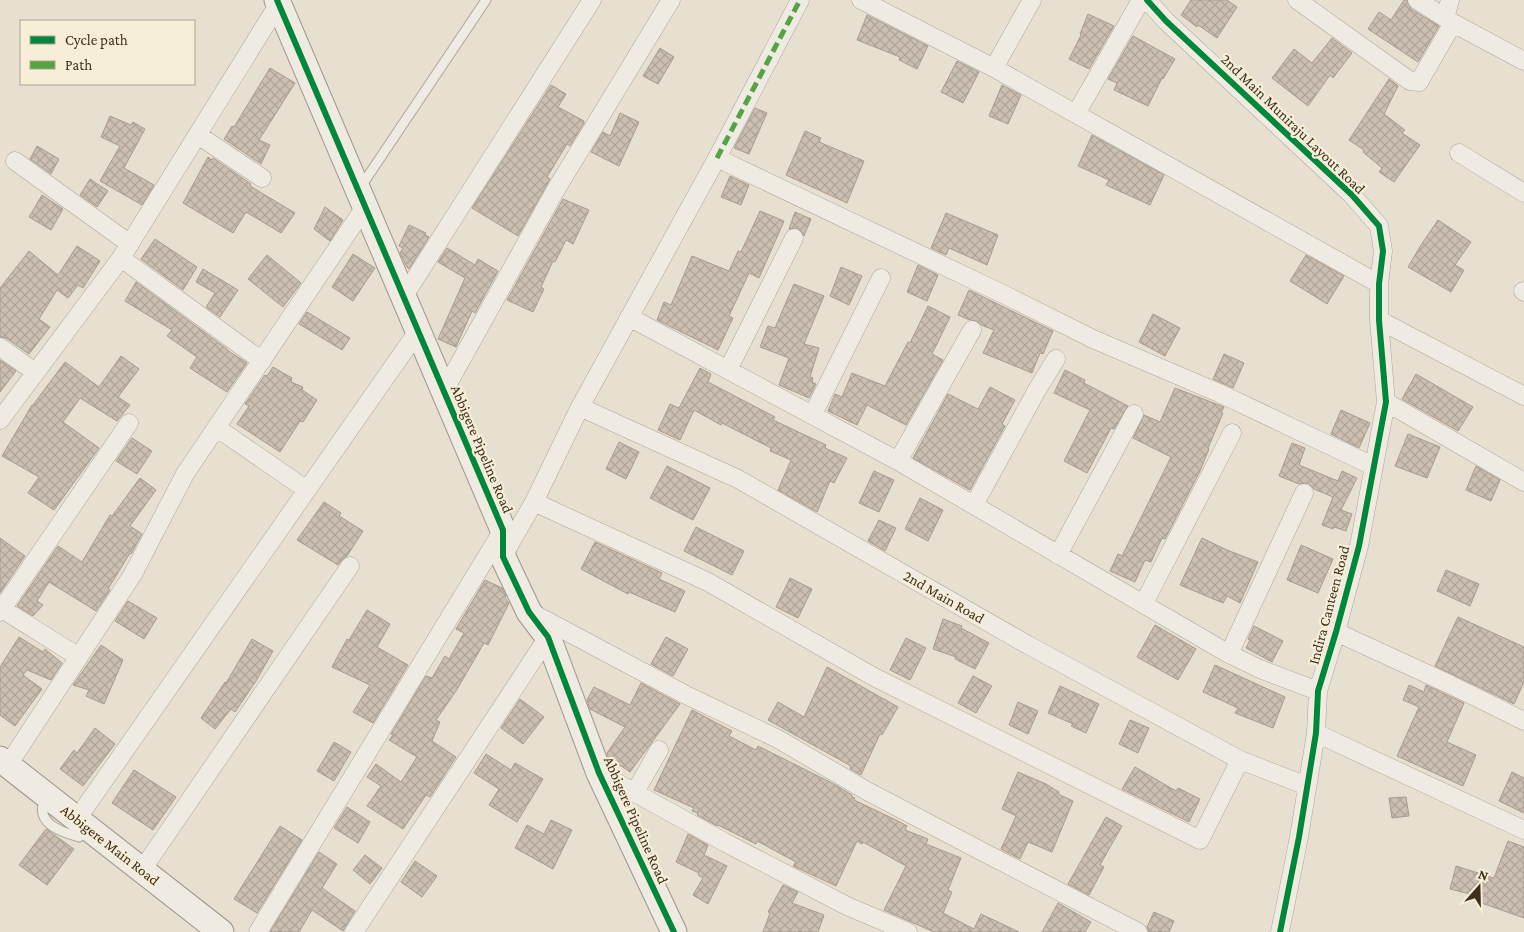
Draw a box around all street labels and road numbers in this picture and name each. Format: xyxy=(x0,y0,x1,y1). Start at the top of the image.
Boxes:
street label: 2nd Main Muniraju Layout Road xyxy=(1217,51,1368,198)
street label: Abbigere Pipeline Road xyxy=(447,383,516,516)
street label: Indira Canteen Road xyxy=(1305,544,1353,666)
street label: 2nd Main Road xyxy=(901,567,987,627)
street label: Abbigere Pipeline Road xyxy=(600,754,671,887)
street label: Abbigere Main Road xyxy=(57,802,163,889)

